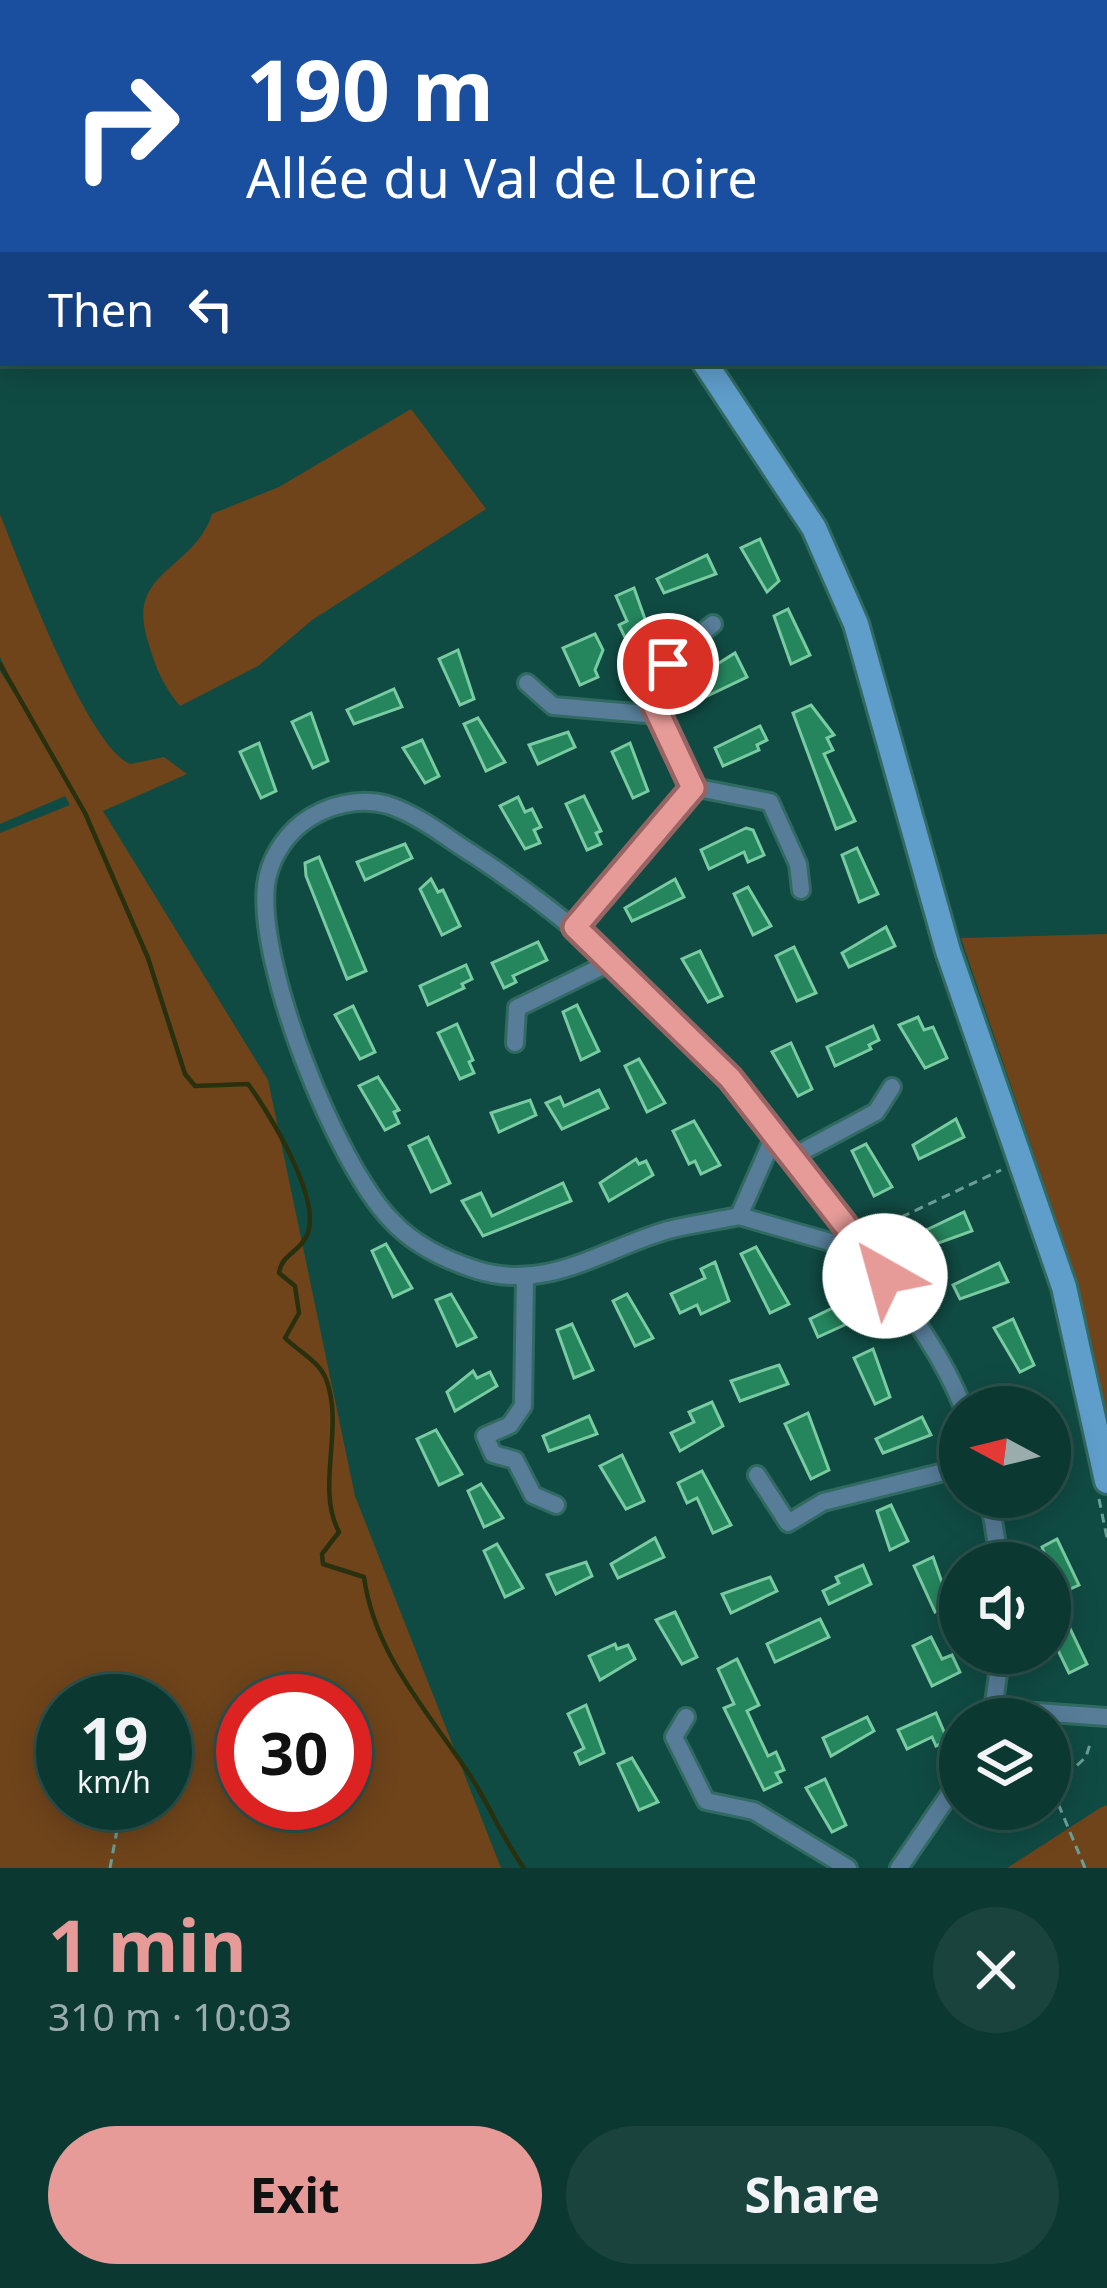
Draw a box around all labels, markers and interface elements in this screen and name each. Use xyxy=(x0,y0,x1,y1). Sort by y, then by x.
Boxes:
text: 190 m xyxy=(246,31,494,146)
icon: right xyxy=(48,48,204,204)
text: Allée du Val de Loire xyxy=(246,140,758,214)
icon: left xyxy=(178,276,244,342)
text: Then xyxy=(48,279,154,340)
pin xyxy=(617,613,719,715)
icon: arrive xyxy=(635,631,701,697)
position arrow xyxy=(822,1213,948,1339)
north arrow xyxy=(939,1386,1071,1518)
map controls xyxy=(939,1386,1071,1830)
button: sound xyxy=(939,1542,1071,1674)
speed limit sign: 30 xyxy=(216,1674,372,1830)
text: 19 xyxy=(80,1696,148,1778)
button: layers xyxy=(939,1698,1071,1830)
text: km/h xyxy=(77,1761,151,1802)
text: 1 min xyxy=(48,1895,246,1993)
button: close xyxy=(933,1907,1059,2033)
text: 310 m · 10:03 xyxy=(48,1989,292,2042)
button: Exit xyxy=(48,2126,542,2264)
button: Share xyxy=(566,2126,1059,2264)

